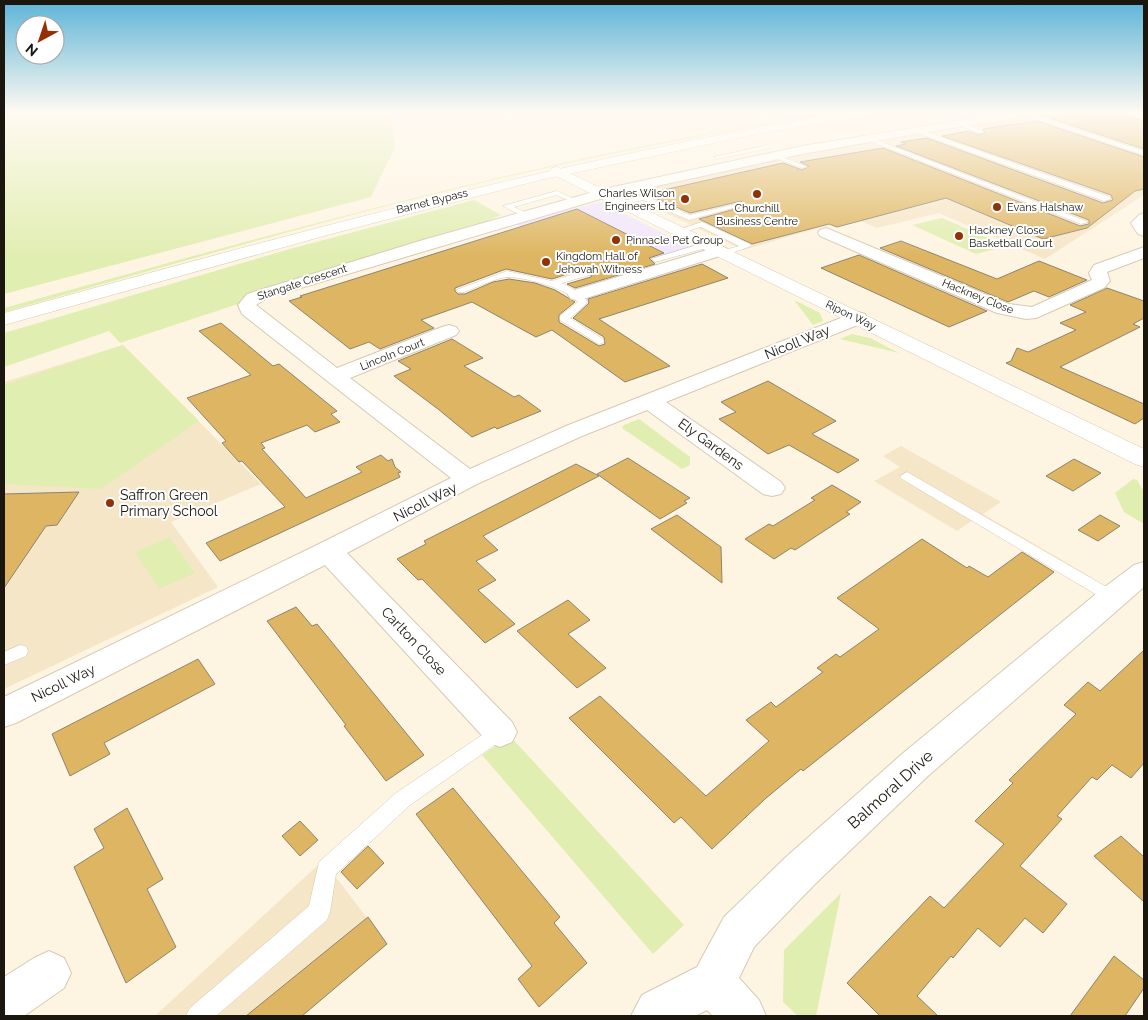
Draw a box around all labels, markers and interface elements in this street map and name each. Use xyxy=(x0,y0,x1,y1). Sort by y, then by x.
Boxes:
north arrow xyxy=(15,15,65,65)
text: N xyxy=(22,40,41,60)
street label: Barnet Bypass xyxy=(395,186,469,217)
place label: Charles Wilson Engineers Ltd xyxy=(599,187,675,213)
marker: Churchill Business Centre xyxy=(751,188,763,200)
marker: Charles Wilson Engineers Ltd xyxy=(679,193,691,205)
marker: Evans Halshaw xyxy=(991,201,1003,213)
place label: Evans Halshaw xyxy=(1007,201,1083,214)
place label: Churchill Business Centre xyxy=(716,202,799,228)
place label: Hackney Close Basketball Court xyxy=(969,224,1053,250)
marker: Hackney Close Basketball Court xyxy=(953,230,965,242)
marker: Pinnacle Pet Group xyxy=(610,234,622,246)
place label: Pinnacle Pet Group xyxy=(626,234,724,247)
place label: Kingdom Hall of Jehovah Witness xyxy=(556,250,642,276)
marker: Kingdom Hall of Jehovah Witness xyxy=(540,256,552,268)
street label: Stangate Crescent xyxy=(256,262,349,303)
street label: Hackney Close xyxy=(940,276,1016,317)
street label: Ripon Way xyxy=(823,298,878,333)
street label: Nicoll Way xyxy=(762,322,832,362)
street label: Lincoln Court xyxy=(358,336,426,373)
street label: Ely Gardens xyxy=(675,415,747,473)
street label: Nicoll Way xyxy=(391,479,460,525)
place label: Saffron Green Primary School xyxy=(120,487,218,519)
marker: Saffron Green Primary School xyxy=(104,497,116,509)
street label: Carlton Close xyxy=(378,604,450,678)
street label: Nicoll Way xyxy=(28,661,98,705)
street label: Balmoral Drive xyxy=(844,746,937,833)

